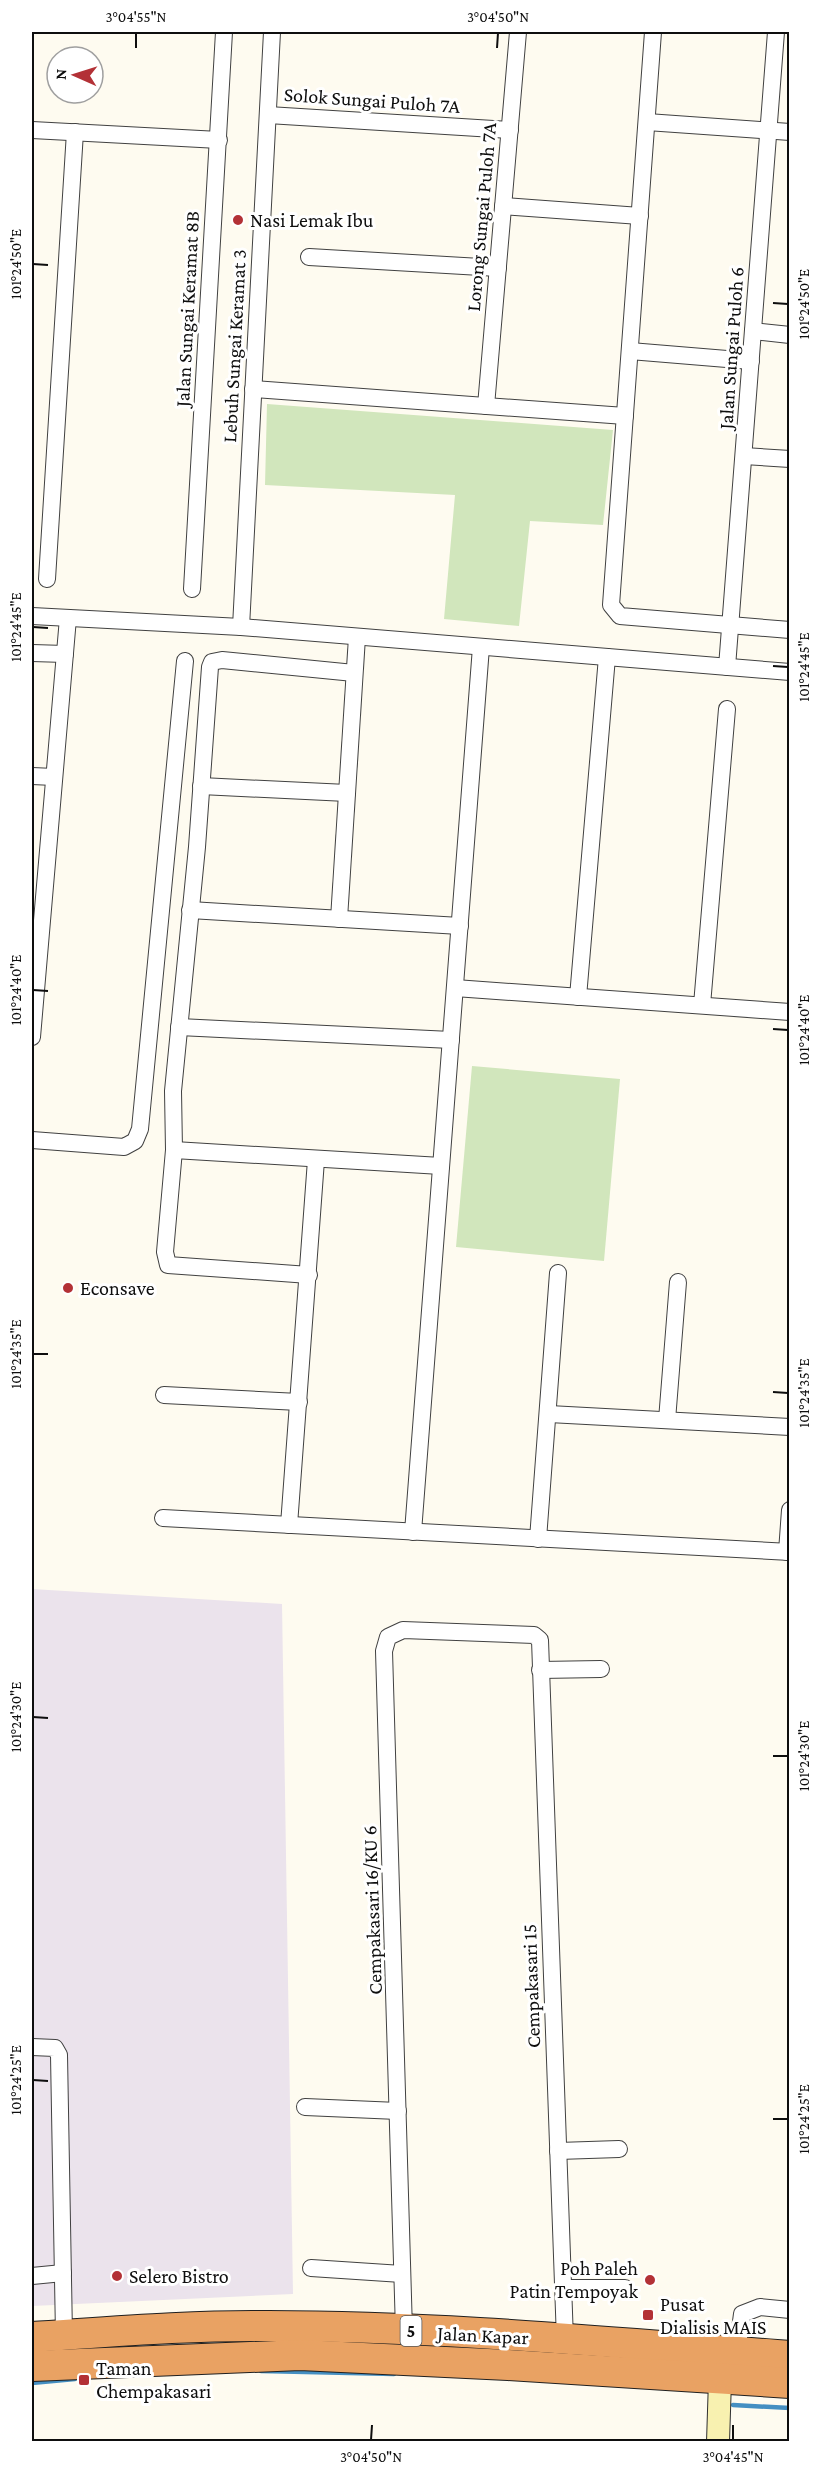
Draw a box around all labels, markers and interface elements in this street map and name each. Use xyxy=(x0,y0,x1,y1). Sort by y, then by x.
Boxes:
text: 3°04'55"N xyxy=(106,9,167,25)
text: 3°04'50"N xyxy=(467,9,529,25)
north arrow xyxy=(45,45,105,105)
text: N xyxy=(52,68,69,80)
street label: Solok Sungai Puloh 7A xyxy=(283,83,461,118)
street label: Lorong Sungai Puloh 7A xyxy=(462,121,501,312)
place label: Nasi Lemak Ibu xyxy=(250,209,374,231)
street label: Jalan Sungai Keramat 8B xyxy=(171,210,204,410)
marker: Nasi Lemak Ibu xyxy=(231,213,245,227)
text: 101°24'50"E xyxy=(8,229,24,299)
street label: Lebuh Sungai Keramat 3 xyxy=(218,249,251,443)
street label: Jalan Sungai Puloh 6 xyxy=(714,266,749,432)
text: 101°24'50"E xyxy=(796,269,812,339)
text: 101°24'45"E xyxy=(8,592,24,662)
text: 101°24'45"E xyxy=(796,632,812,702)
text: 101°24'40"E xyxy=(8,955,24,1025)
text: 101°24'40"E xyxy=(796,995,812,1065)
place label: Econsave xyxy=(80,1277,155,1299)
marker: Econsave xyxy=(61,1281,75,1295)
text: 101°24'35"E xyxy=(8,1319,24,1389)
text: 101°24'35"E xyxy=(796,1358,812,1428)
text: 101°24'30"E xyxy=(8,1682,24,1752)
text: 101°24'30"E xyxy=(796,1721,812,1791)
street label: Cempakasari 16/KU 6 xyxy=(358,1825,387,1995)
street label: Cempakasari 15 xyxy=(518,1923,545,2048)
text: 101°24'25"E xyxy=(8,2045,24,2115)
text: 101°24'25"E xyxy=(796,2084,812,2154)
place label: Poh Paleh Patin Tempoyak xyxy=(509,2257,638,2303)
place label: Selero Bistro xyxy=(129,2265,229,2287)
marker: Selero Bistro xyxy=(110,2269,124,2283)
marker: Poh Paleh Patin Tempoyak xyxy=(643,2273,657,2287)
place label: Pusat Dialisis MAIS xyxy=(660,2293,766,2338)
marker: Pusat Dialisis MAIS xyxy=(641,2308,655,2322)
road number: 5 xyxy=(400,2316,422,2346)
street label: Jalan Kapar xyxy=(435,2322,529,2349)
place label: Taman Chempakasari xyxy=(96,2357,211,2403)
marker: Taman Chempakasari xyxy=(77,2373,91,2387)
text: 3°04'50"N xyxy=(340,2449,402,2465)
text: 3°04'45"N xyxy=(702,2449,764,2465)

